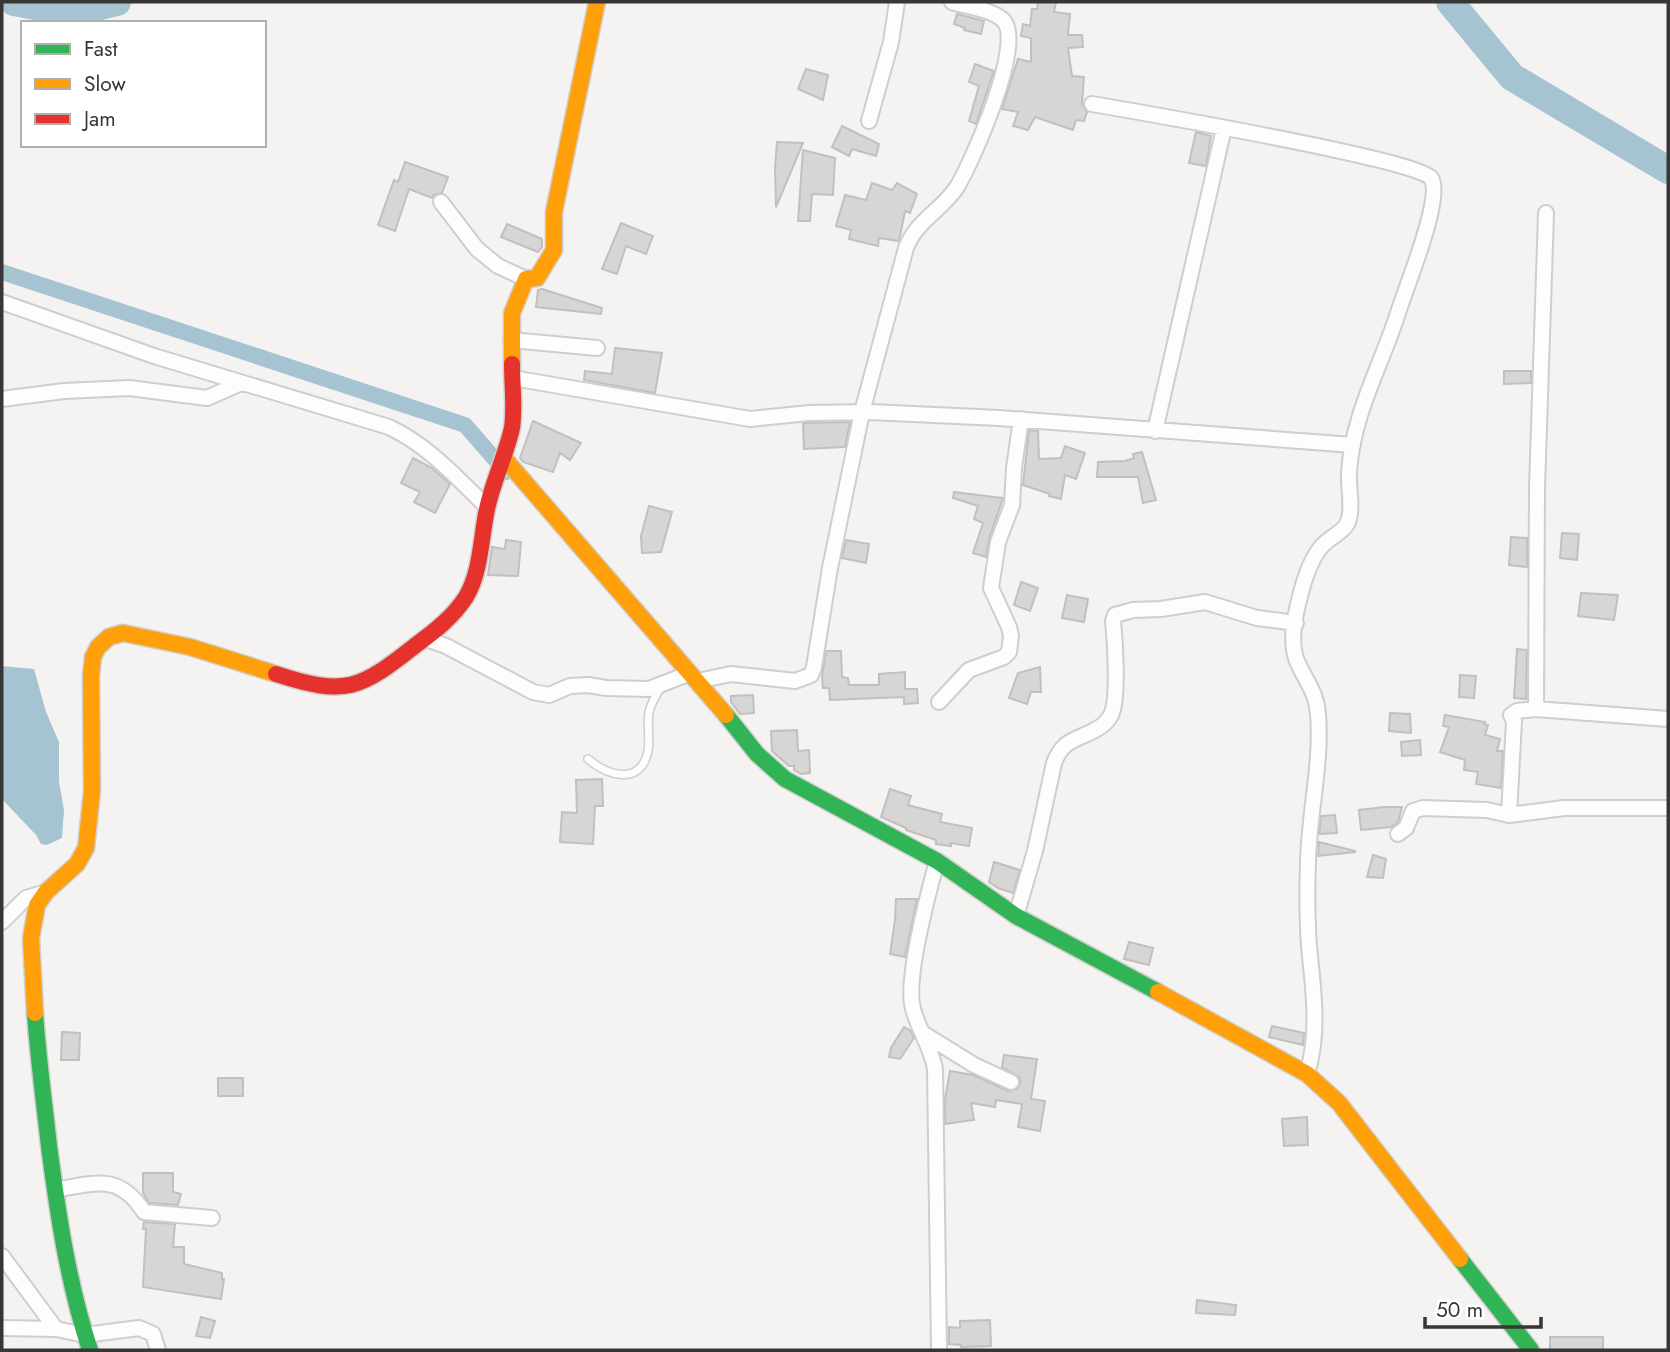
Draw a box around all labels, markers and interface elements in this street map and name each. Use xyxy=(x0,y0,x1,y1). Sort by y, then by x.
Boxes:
legend xyxy=(21,21,266,147)
text: Fast xyxy=(84,34,117,64)
text: Slow xyxy=(84,69,126,99)
text: Jam xyxy=(81,104,116,134)
scale bar xyxy=(1425,1286,1540,1330)
text: 50 m xyxy=(1436,1295,1483,1325)

